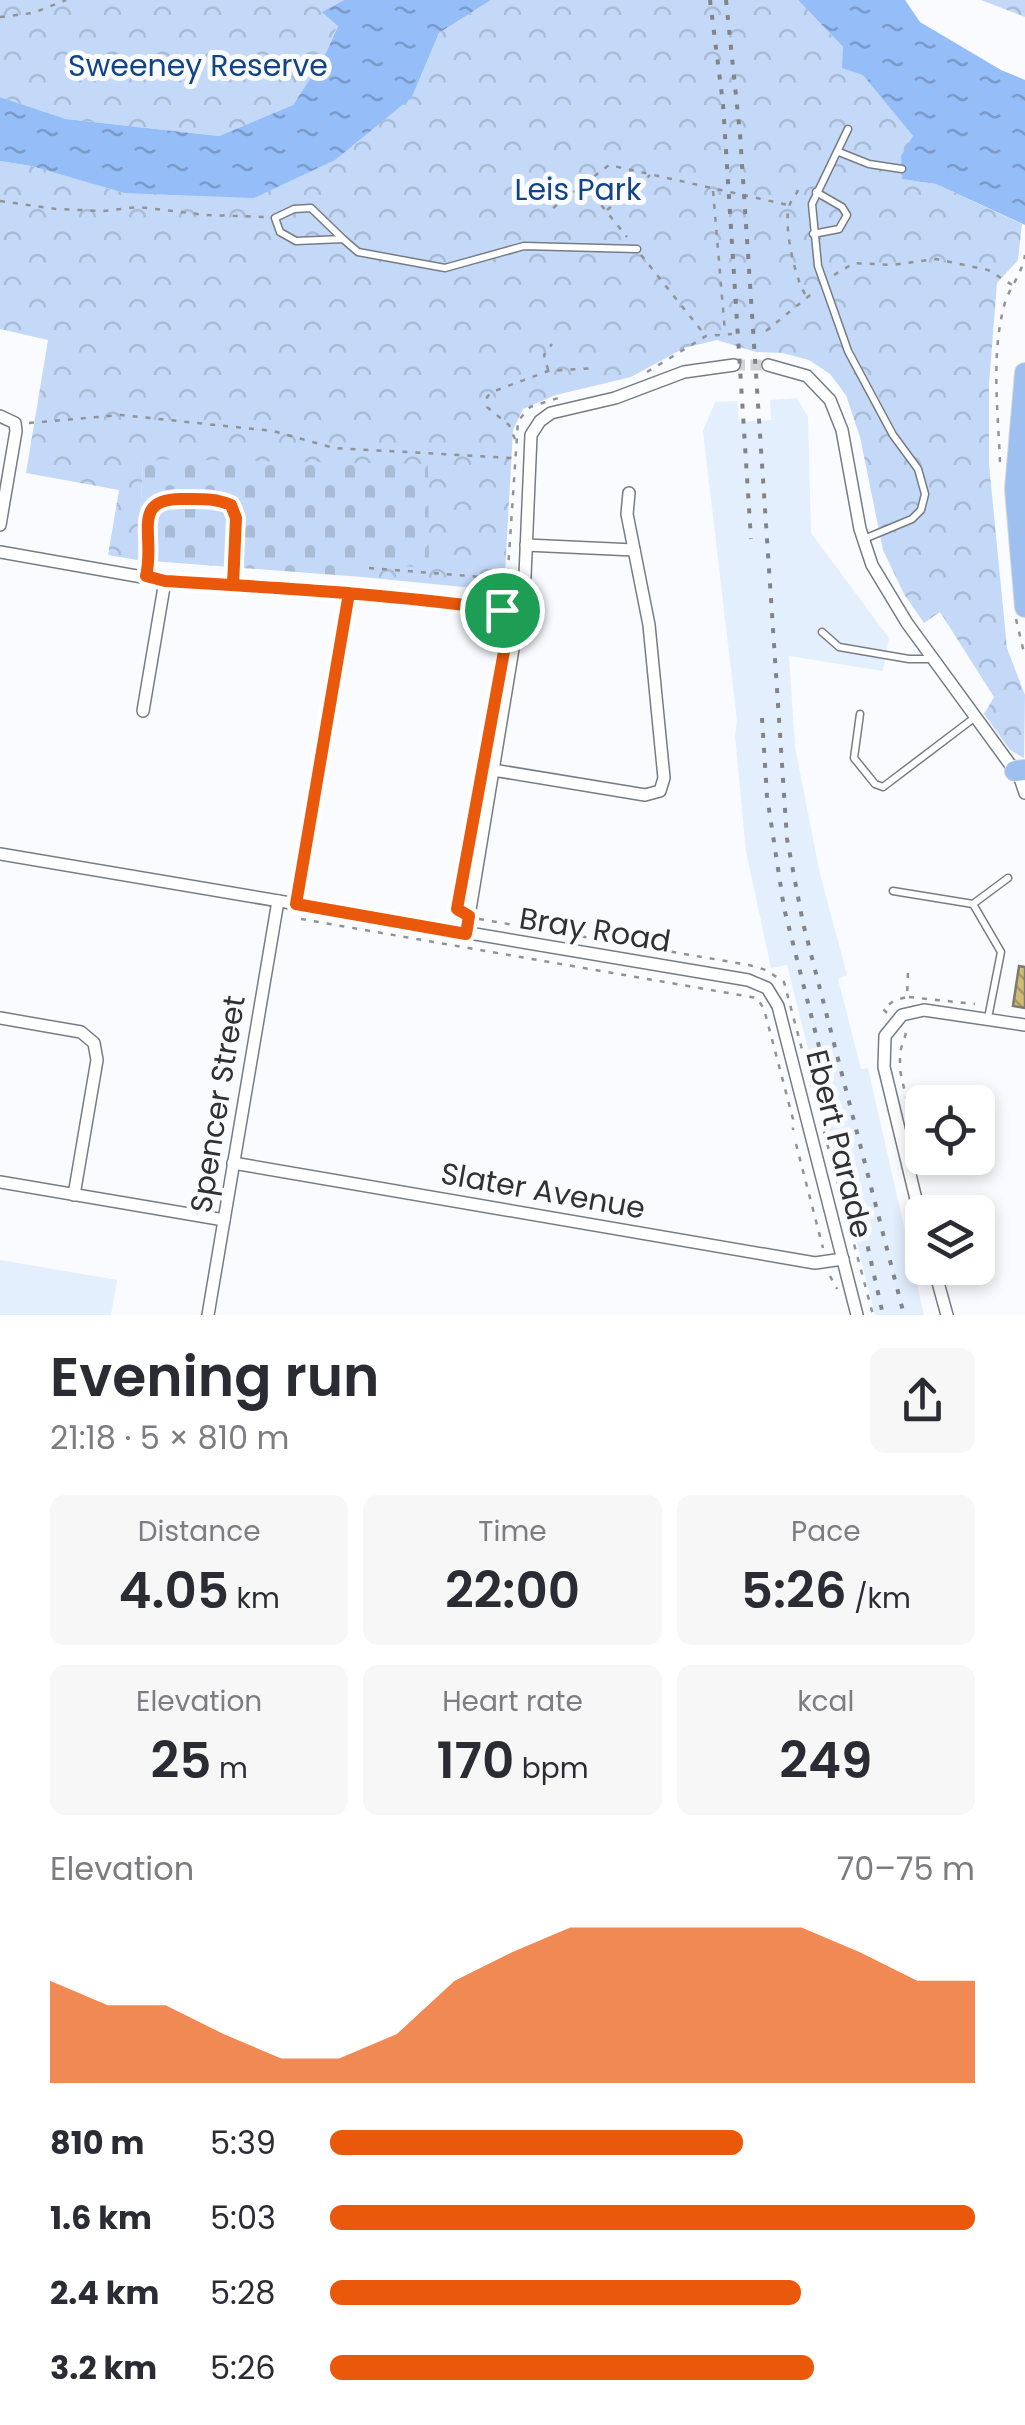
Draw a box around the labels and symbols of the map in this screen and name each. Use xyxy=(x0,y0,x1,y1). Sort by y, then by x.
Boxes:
park label: Sweeney Reserve xyxy=(68,44,328,87)
park label: Leis Park xyxy=(515,168,642,211)
pin xyxy=(460,568,545,653)
street label: Bray Road xyxy=(516,896,674,963)
street label: Spencer Street xyxy=(179,992,256,1216)
street label: Ebert Parade xyxy=(795,1045,884,1242)
street label: Slater Avenue xyxy=(438,1151,649,1230)

